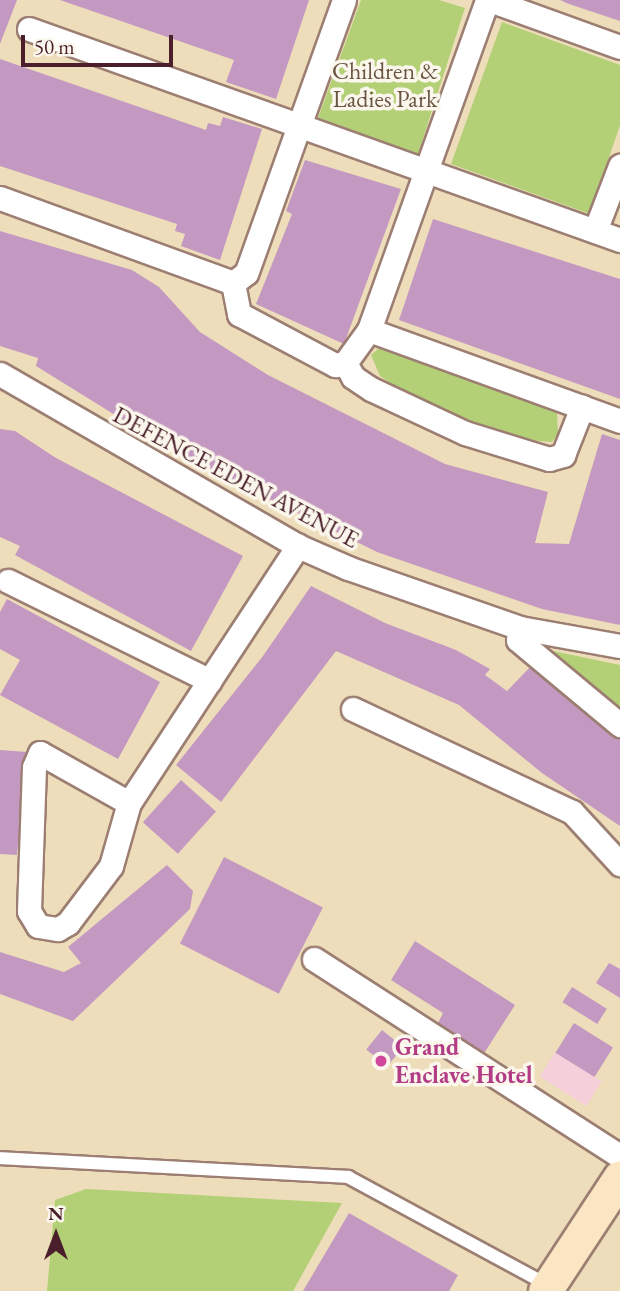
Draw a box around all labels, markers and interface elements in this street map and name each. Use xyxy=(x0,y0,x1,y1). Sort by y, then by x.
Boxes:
scale bar xyxy=(24,21,177,65)
text: 50 m xyxy=(34,33,75,60)
park label: Children & Ladies Park xyxy=(332,57,438,113)
street label: DEFENCE EDEN AVENUE xyxy=(108,400,364,554)
place label: Grand Enclave Hotel xyxy=(395,1033,533,1089)
marker: Grand Enclave Hotel xyxy=(373,1053,389,1069)
north arrow xyxy=(21,1200,91,1270)
text: N xyxy=(48,1201,64,1226)

